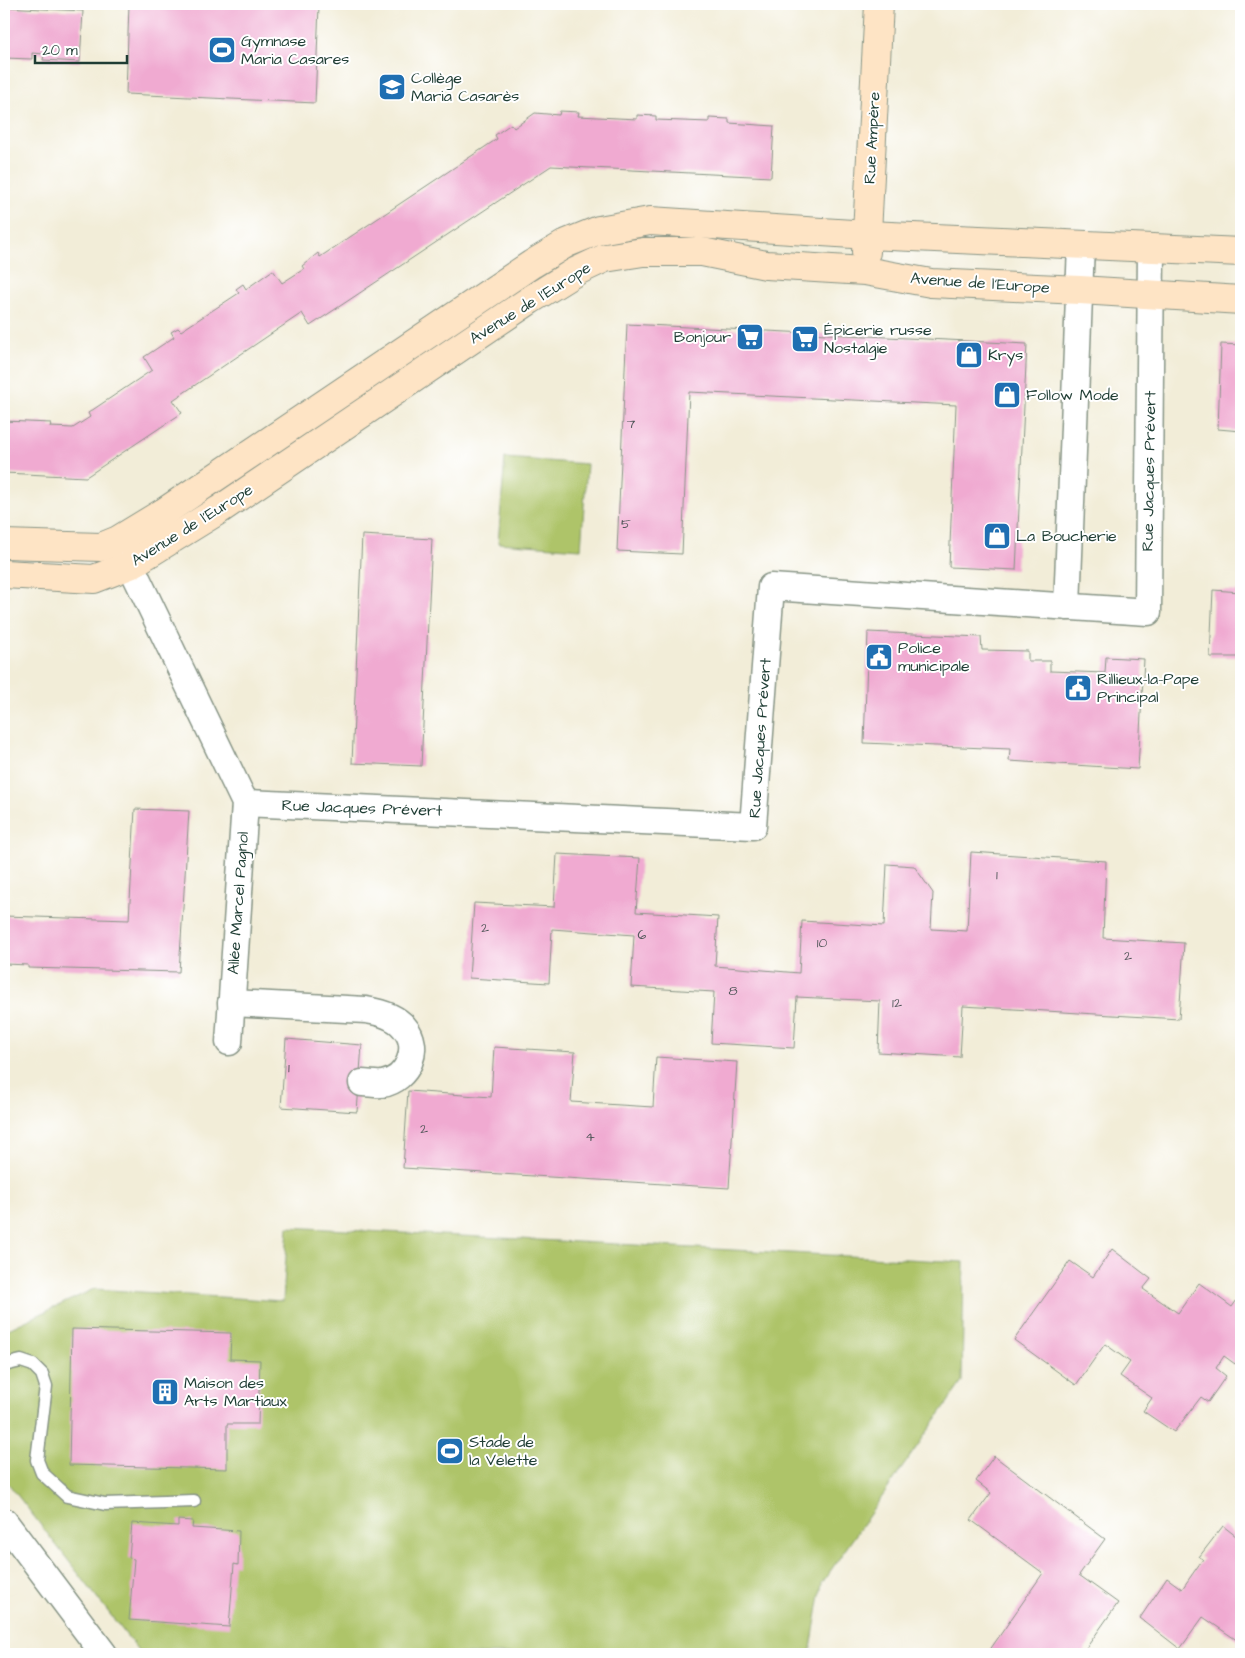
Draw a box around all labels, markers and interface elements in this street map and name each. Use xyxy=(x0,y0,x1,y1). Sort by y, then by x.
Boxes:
place label: Gymnase Maria Casares xyxy=(241,30,349,70)
scale bar xyxy=(35,32,128,64)
sports icon: Gymnase Maria Casares xyxy=(207,35,237,65)
text: 20 m xyxy=(42,40,78,61)
place label: Collège Maria Casarès xyxy=(411,67,519,107)
school or university icon: Collège Maria Casarès xyxy=(377,72,407,102)
street label: Rue Ampère xyxy=(859,91,885,185)
street label: Avenue de l'Europe xyxy=(465,256,595,349)
street label: Avenue de l'Europe xyxy=(910,267,1051,299)
place label: Épicerie russe Nostalgie xyxy=(824,319,932,360)
supermarket icon: Bonjour xyxy=(735,322,765,352)
supermarket icon: Épicerie russe Nostalgie xyxy=(790,324,820,354)
place label: Bonjour xyxy=(674,326,731,348)
shop icon: Krys xyxy=(954,340,984,370)
place label: Krys xyxy=(988,344,1023,367)
shop icon: Follow Mode xyxy=(992,380,1022,410)
place label: Follow Mode xyxy=(1026,384,1119,406)
street label: Rue Jacques Prévert xyxy=(1137,390,1161,552)
house number: 7 xyxy=(627,414,636,434)
street label: Avenue de l'Europe xyxy=(127,478,257,571)
house number: 5 xyxy=(621,514,631,534)
shop icon: La Boucherie xyxy=(982,521,1012,551)
place label: La Boucherie xyxy=(1016,525,1117,547)
place label: Police municipale xyxy=(898,637,970,677)
public building icon: Police municipale xyxy=(864,642,894,672)
street label: Rue Jacques Prévert xyxy=(743,657,777,819)
place label: Rillieux-la-Pape Principal xyxy=(1097,668,1199,708)
public building icon: Rillieux-la-Pape Principal xyxy=(1063,673,1093,703)
street label: Rue Jacques Prévert xyxy=(281,794,443,822)
street label: Allée Marcel Pagnol xyxy=(222,831,255,975)
house number: 1 xyxy=(996,865,998,885)
house number: 2 xyxy=(481,918,489,938)
house number: 6 xyxy=(638,925,647,945)
house number: 10 xyxy=(817,933,827,953)
house number: 2 xyxy=(1124,946,1132,966)
house number: 8 xyxy=(728,981,738,1001)
house number: 12 xyxy=(892,993,902,1013)
house number: 1 xyxy=(288,1058,290,1078)
house number: 2 xyxy=(420,1119,428,1139)
house number: 4 xyxy=(585,1127,595,1147)
place label: Maison des Arts Martiaux xyxy=(184,1372,287,1412)
building icon: Maison des Arts Martiaux xyxy=(150,1377,180,1407)
place label: Stade de la Velette xyxy=(469,1431,538,1471)
sports icon: Stade de la Velette xyxy=(435,1436,465,1466)

